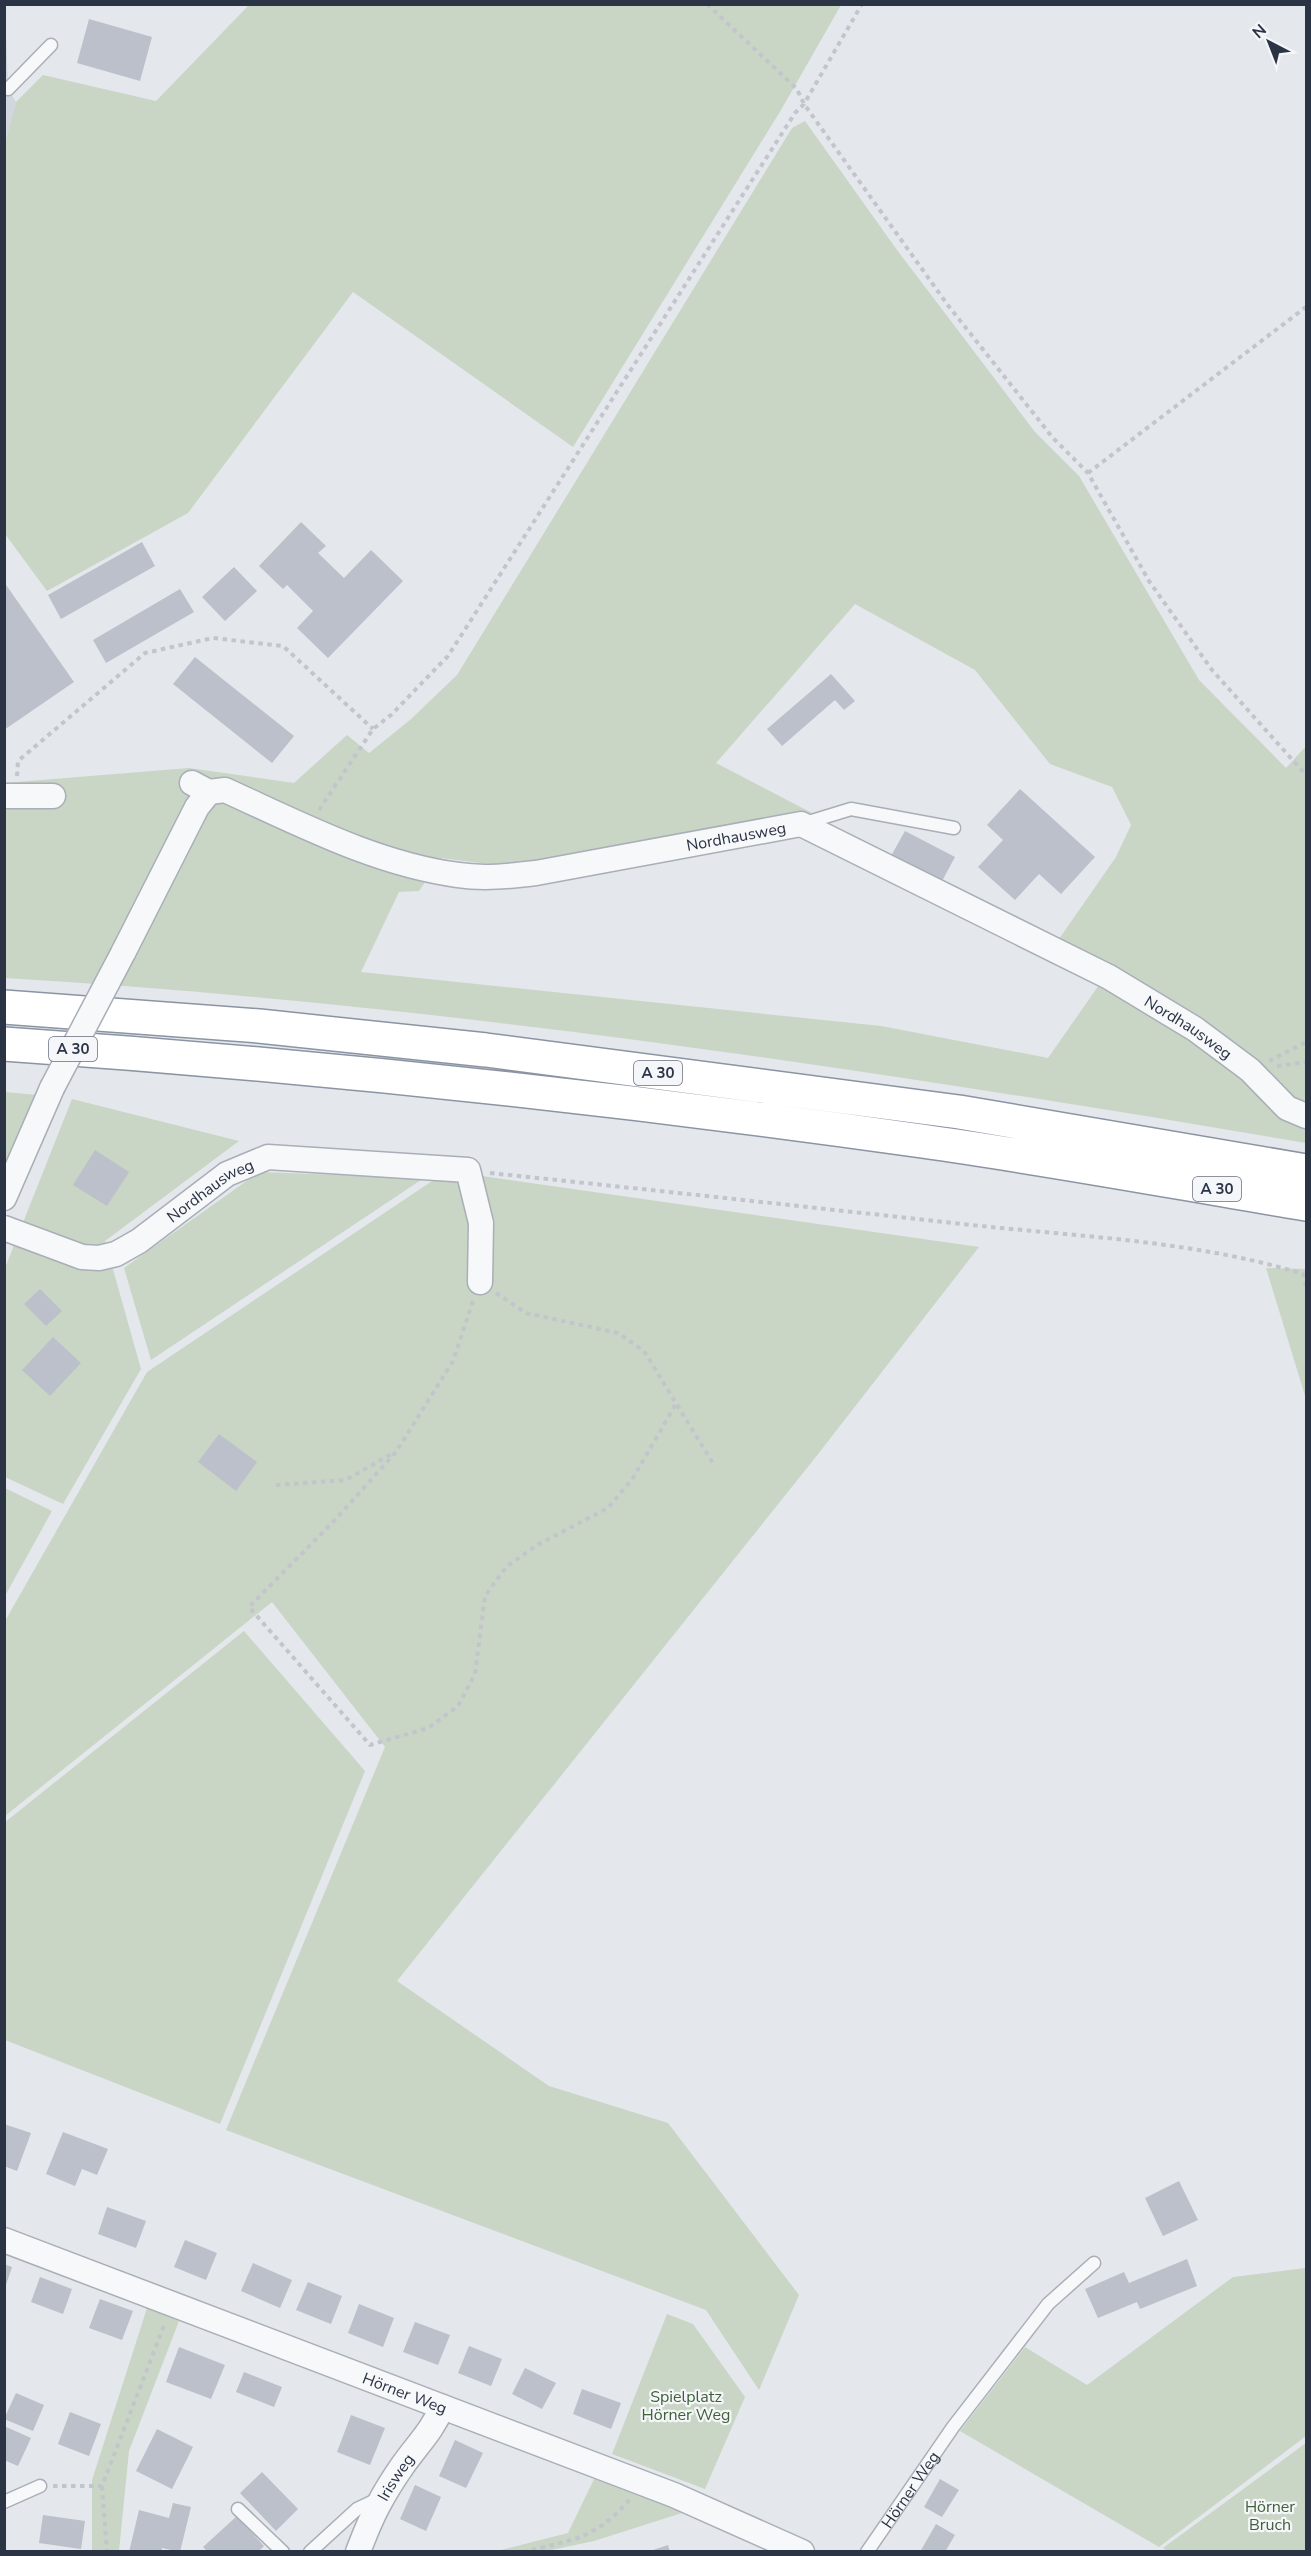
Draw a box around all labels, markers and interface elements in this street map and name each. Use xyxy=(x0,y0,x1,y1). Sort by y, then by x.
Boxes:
north arrow xyxy=(1239,12,1299,72)
text: N xyxy=(1248,19,1271,44)
street label: Nordhausweg xyxy=(684,817,788,857)
street label: Nordhausweg xyxy=(1140,991,1236,1065)
road number: A 30 xyxy=(49,1037,97,1061)
road number: A 30 xyxy=(634,1061,682,1085)
street label: Nordhausweg xyxy=(163,1154,257,1228)
road number: A 30 xyxy=(1193,1177,1241,1201)
street label: Hörner Weg xyxy=(359,2367,450,2420)
park label: Spielplatz Hörner Weg xyxy=(642,2386,730,2426)
street label: Hörner Weg xyxy=(877,2447,945,2533)
street label: Irisweg xyxy=(373,2449,420,2505)
park label: Hörner Bruch xyxy=(1245,2496,1295,2536)

